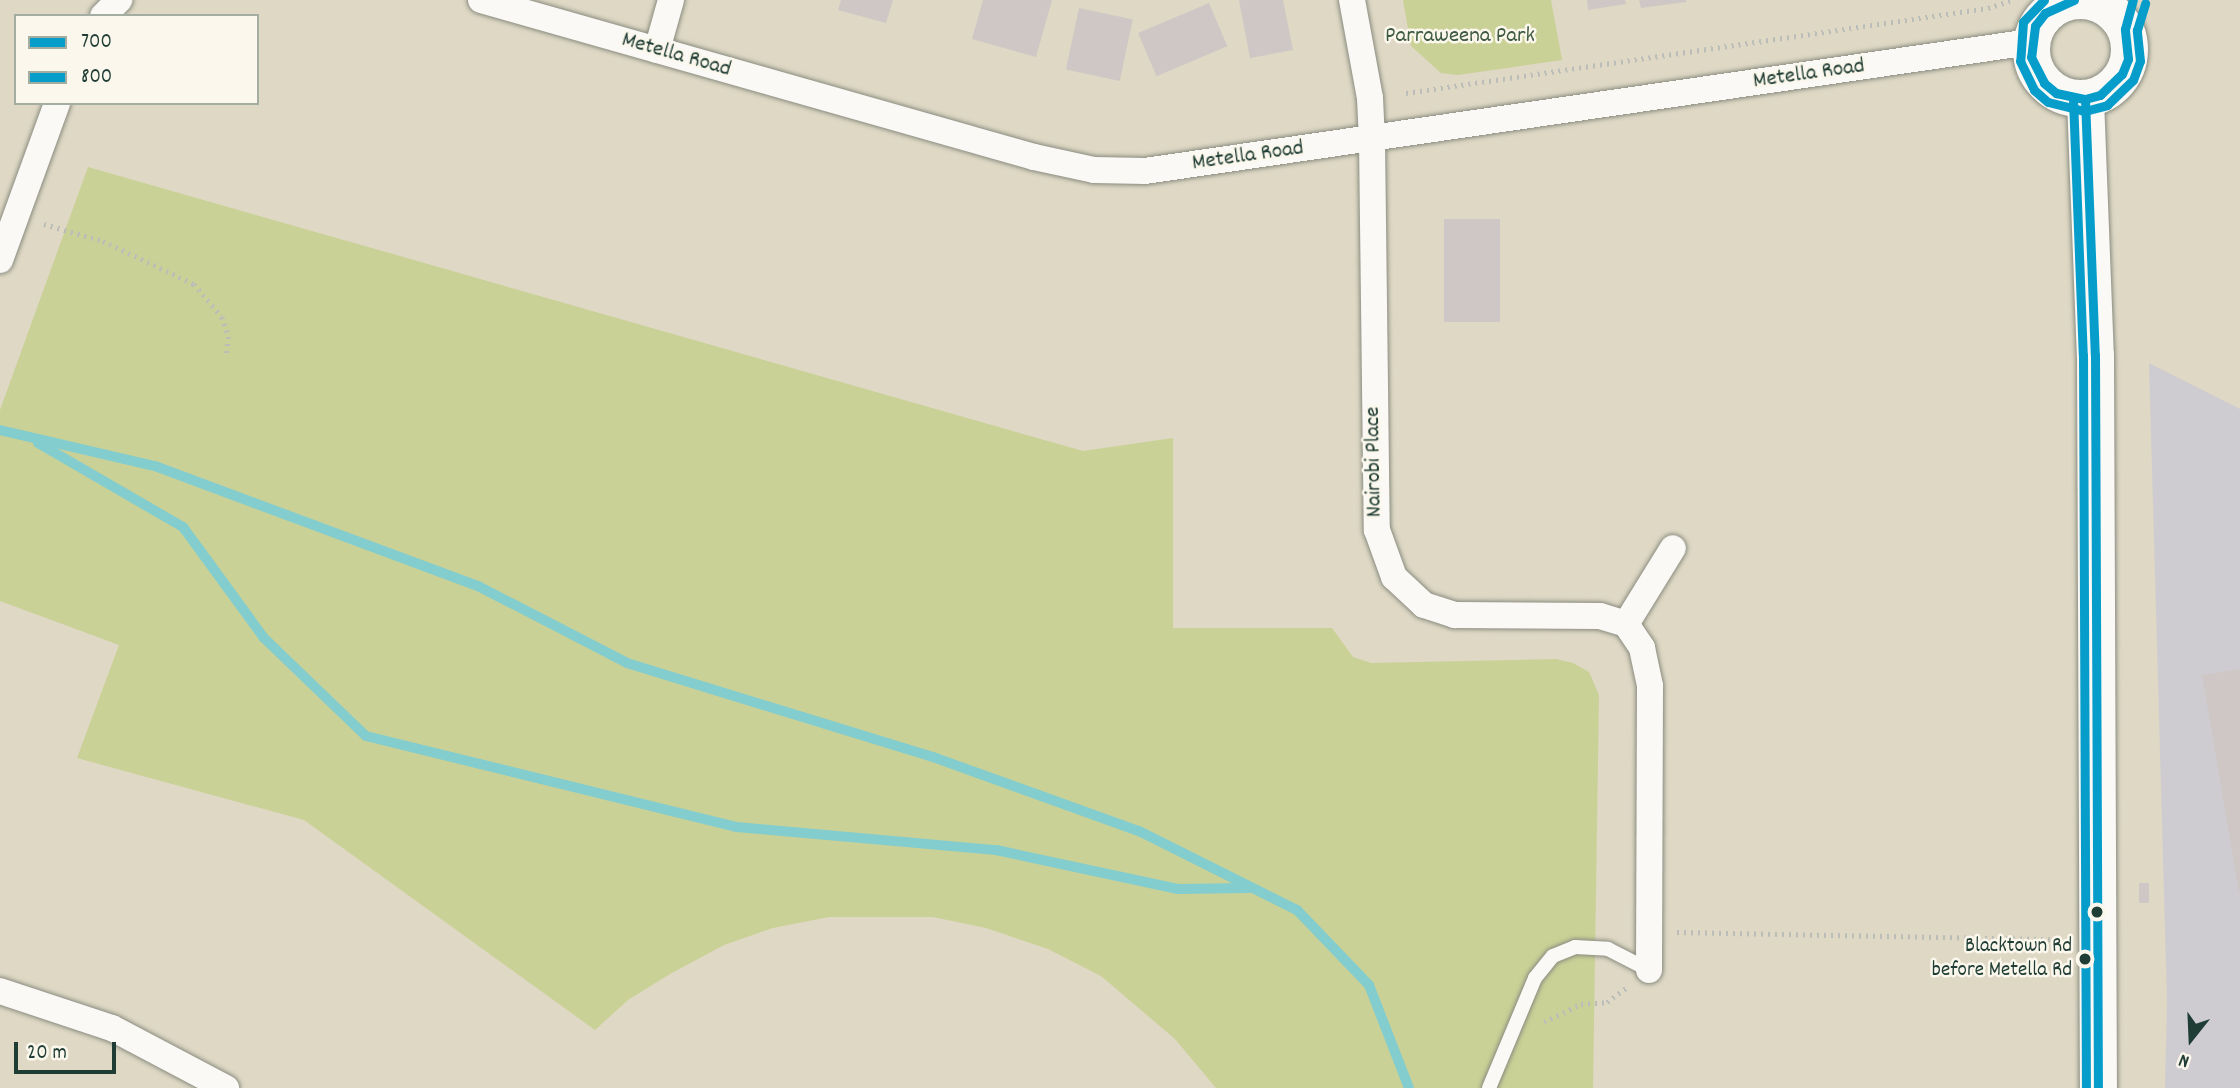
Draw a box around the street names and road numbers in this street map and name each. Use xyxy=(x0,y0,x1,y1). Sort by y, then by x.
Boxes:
street label: Metella Road xyxy=(618,27,734,85)
street label: Metella Road xyxy=(1752,54,1866,96)
street label: Metella Road xyxy=(1191,136,1305,178)
street label: Nairobi Place xyxy=(1360,406,1390,518)

